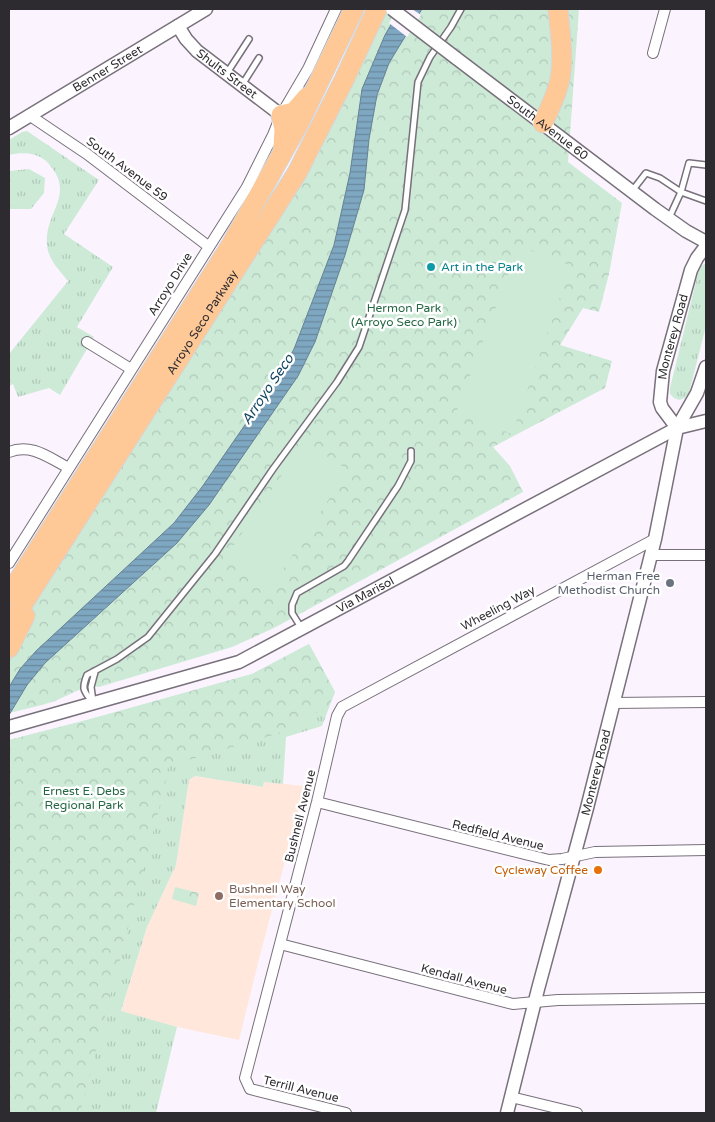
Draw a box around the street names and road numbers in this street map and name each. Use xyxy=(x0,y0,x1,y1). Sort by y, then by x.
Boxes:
street label: Benner Street xyxy=(70,42,145,95)
street label: Shults Street xyxy=(194,46,260,102)
street label: South Avenue 60 xyxy=(504,92,591,163)
street label: South Avenue 59 xyxy=(84,134,170,204)
street label: Arroyo Drive xyxy=(145,250,195,318)
street label: Arroyo Seco Parkway xyxy=(164,267,241,377)
street label: Monterey Road xyxy=(655,292,691,380)
street label: Via Marisol xyxy=(334,574,396,616)
street label: Wheeling Way xyxy=(459,582,538,633)
street label: Monterey Road xyxy=(578,728,614,817)
street label: Bushnell Avenue xyxy=(282,768,318,864)
street label: Redfield Avenue xyxy=(451,817,545,853)
street label: Kendall Avenue xyxy=(419,961,509,997)
street label: Terrill Avenue xyxy=(262,1073,341,1105)

